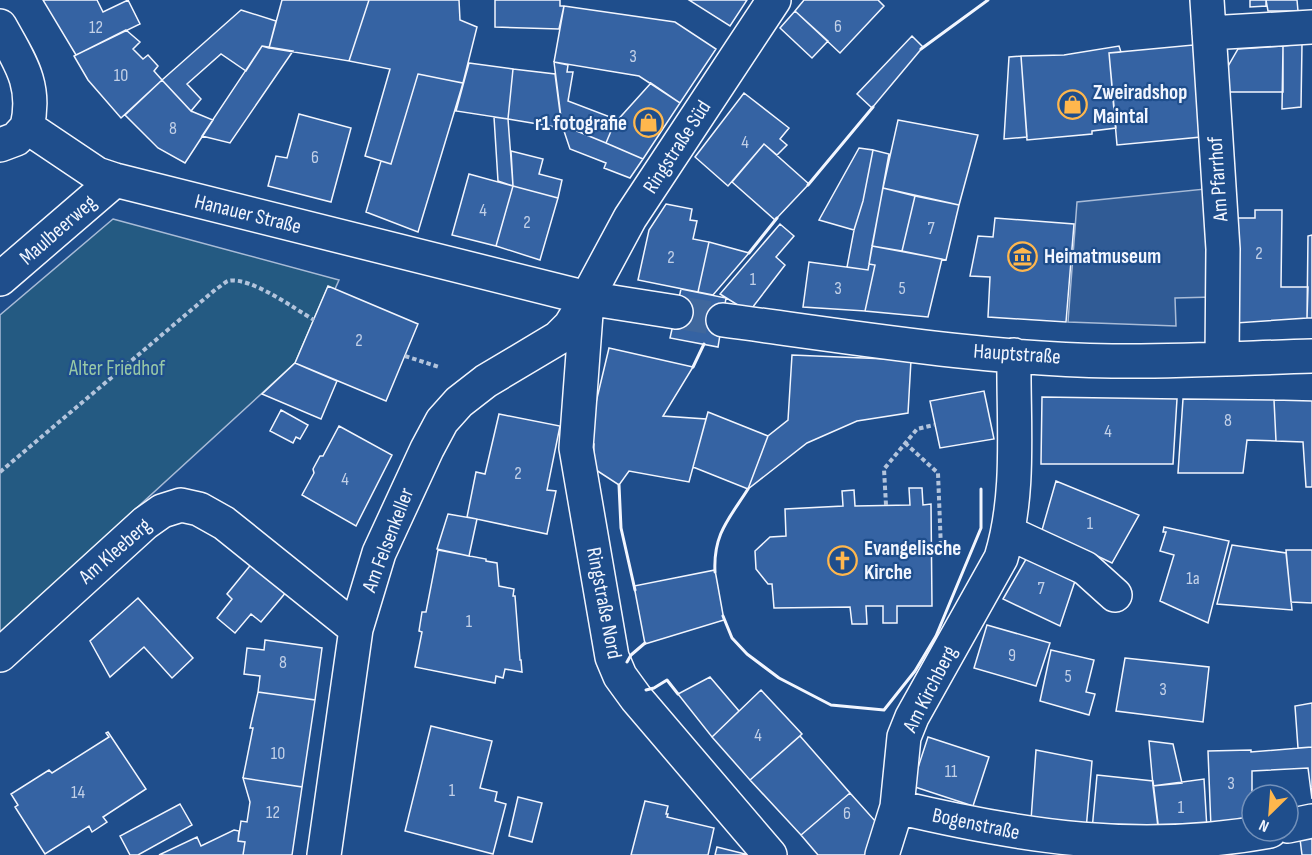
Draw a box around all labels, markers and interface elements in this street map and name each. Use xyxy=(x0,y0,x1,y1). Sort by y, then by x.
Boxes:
house number: 6 xyxy=(834,16,842,37)
house number: 12 xyxy=(89,17,103,38)
house number: 3 xyxy=(629,46,637,67)
house number: 10 xyxy=(114,65,128,86)
place label: Zweiradshop Maintal xyxy=(1093,80,1187,129)
shop icon: Zweiradshop Maintal xyxy=(1056,88,1088,120)
street label: Ringstraße Süd xyxy=(638,96,716,198)
shop icon: r1 fotografie xyxy=(632,107,664,139)
place label: r1 fotografie xyxy=(535,111,627,136)
house number: 8 xyxy=(169,118,177,139)
house number: 4 xyxy=(741,132,749,153)
street label: Am Pfarrhof xyxy=(1203,135,1234,223)
house number: 6 xyxy=(311,147,319,168)
street label: Hanauer Straße xyxy=(192,189,304,239)
street label: Maulbeerweg xyxy=(14,190,102,270)
house number: 4 xyxy=(479,200,487,221)
house number: 2 xyxy=(523,212,531,233)
house number: 7 xyxy=(927,218,935,239)
museum icon: Heimatmuseum xyxy=(1007,240,1039,272)
house number: 2 xyxy=(1255,243,1263,264)
place label: Heimatmuseum xyxy=(1044,244,1161,269)
house number: 2 xyxy=(667,247,675,268)
house number: 1 xyxy=(750,269,757,290)
house number: 3 xyxy=(834,278,842,299)
house number: 5 xyxy=(898,278,906,299)
house number: 2 xyxy=(355,330,363,351)
street label: Hauptstraße xyxy=(973,338,1061,370)
park label: Alter Friedhof xyxy=(68,356,166,381)
house number: 8 xyxy=(1224,410,1232,431)
house number: 4 xyxy=(1104,421,1112,442)
house number: 2 xyxy=(514,463,522,484)
house number: 4 xyxy=(341,469,349,490)
street label: Am Felsenkeller xyxy=(356,484,419,597)
street label: Am Kleeberg xyxy=(73,513,156,590)
house number: 1 xyxy=(1087,513,1094,534)
place label: Evangelische Kirche xyxy=(864,536,961,585)
church icon: Evangelische Kirche xyxy=(827,544,859,576)
street label: Ringstraße Nord xyxy=(581,545,627,661)
house number: 1a xyxy=(1186,568,1200,589)
house number: 7 xyxy=(1037,578,1045,599)
house number: 1 xyxy=(466,611,473,632)
street label: Am Kirchberg xyxy=(897,642,962,737)
house number: 9 xyxy=(1008,645,1016,666)
house number: 8 xyxy=(279,652,287,673)
house number: 5 xyxy=(1064,666,1072,687)
house number: 3 xyxy=(1159,679,1167,700)
house number: 4 xyxy=(754,725,762,746)
house number: 10 xyxy=(271,743,285,764)
house number: 11 xyxy=(945,761,958,782)
house number: 3 xyxy=(1227,773,1235,794)
house number: 1 xyxy=(449,780,456,801)
house number: 14 xyxy=(71,782,85,803)
north arrow xyxy=(1240,783,1300,843)
house number: 1 xyxy=(1178,797,1185,818)
house number: 12 xyxy=(266,802,280,823)
house number: 6 xyxy=(843,803,851,824)
street label: Bogenstraße xyxy=(930,803,1022,845)
text: N xyxy=(1256,815,1272,836)

